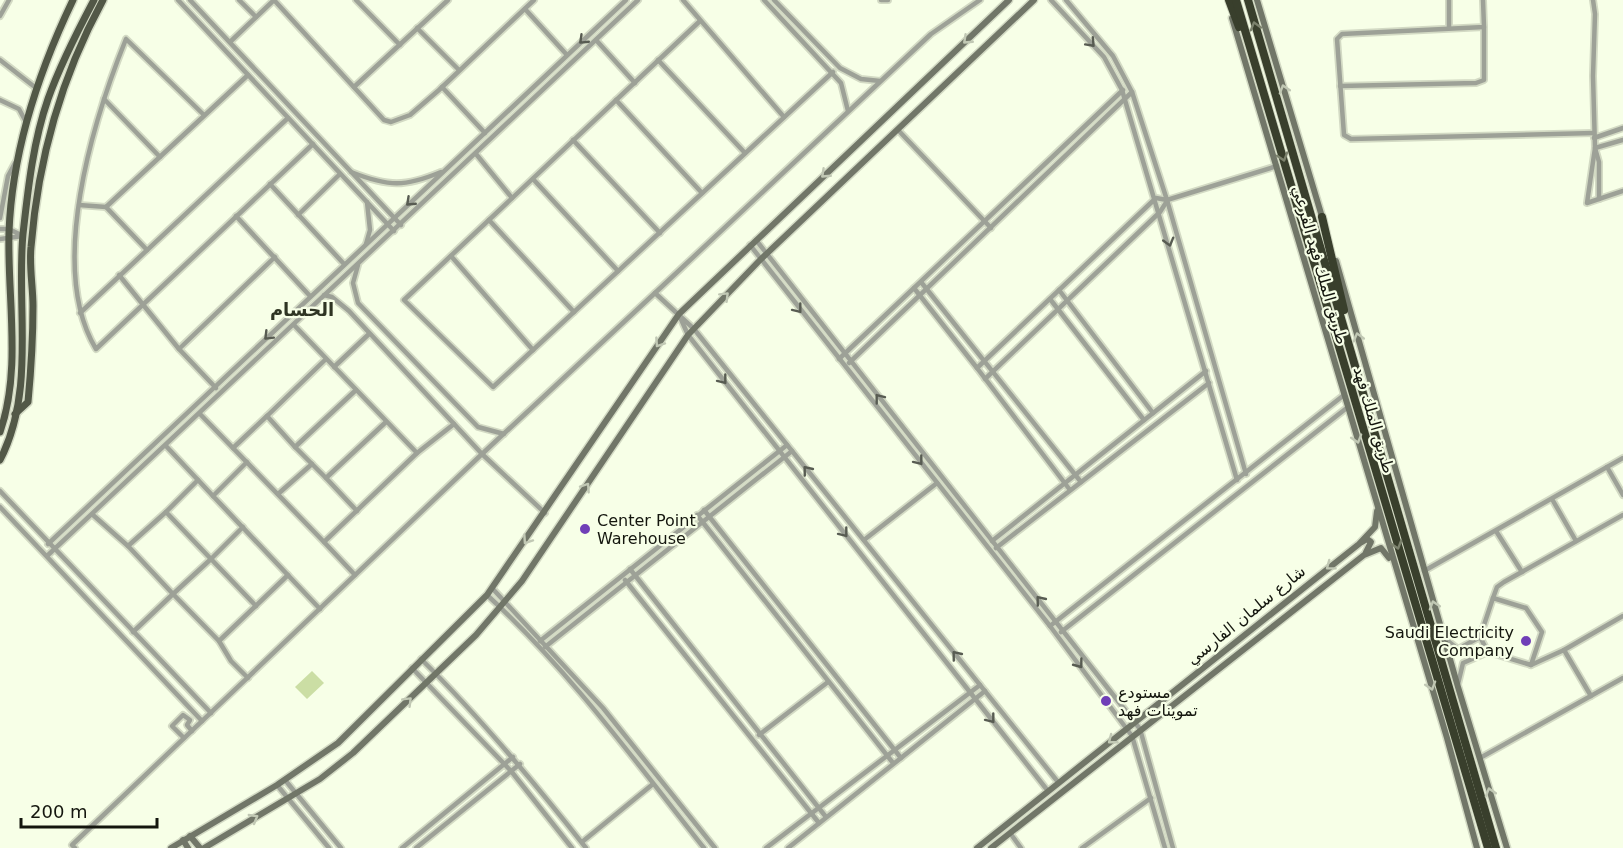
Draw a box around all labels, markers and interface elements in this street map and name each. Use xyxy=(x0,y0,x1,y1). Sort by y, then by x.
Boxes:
one-way arrow xyxy=(1250,21,1262,32)
one-way arrow xyxy=(580,33,590,44)
one-way arrow xyxy=(963,33,974,44)
one-way arrow xyxy=(1084,36,1095,46)
one-way arrow xyxy=(1279,85,1291,95)
one-way arrow xyxy=(1276,151,1288,161)
one-way arrow xyxy=(821,167,831,178)
street label: طريق الملك فهد الفرعي xyxy=(1287,183,1352,347)
one-way arrow xyxy=(406,195,417,206)
one-way arrow xyxy=(1162,236,1174,247)
one-way arrow xyxy=(718,292,729,303)
district label: الحسام xyxy=(270,299,334,320)
one-way arrow xyxy=(791,302,802,313)
one-way arrow xyxy=(265,328,276,339)
one-way arrow xyxy=(1353,332,1365,343)
one-way arrow xyxy=(655,336,666,347)
street label: طريق الملك فهد xyxy=(1349,364,1398,476)
one-way arrow xyxy=(716,373,727,384)
one-way arrow xyxy=(876,394,887,405)
one-way arrow xyxy=(1350,433,1362,443)
one-way arrow xyxy=(912,455,923,466)
one-way arrow xyxy=(804,466,815,477)
one-way arrow xyxy=(579,482,590,493)
place label: Center Point Warehouse xyxy=(597,511,696,548)
marker: Center Point Warehouse xyxy=(578,522,592,536)
one-way arrow xyxy=(837,526,848,537)
one-way arrow xyxy=(523,533,534,544)
one-way arrow xyxy=(1390,539,1402,550)
one-way arrow xyxy=(1325,558,1336,569)
street label: شارع سلمان الفارسي xyxy=(1183,561,1310,669)
one-way arrow xyxy=(1036,596,1047,607)
one-way arrow xyxy=(1429,600,1441,611)
place label: Saudi Electricity Company xyxy=(1385,623,1514,660)
marker: Saudi Electricity Company xyxy=(1519,634,1533,648)
one-way arrow xyxy=(952,651,963,662)
one-way arrow xyxy=(1071,658,1082,669)
one-way arrow xyxy=(1424,680,1436,691)
place label: مستودع تموينات فهد xyxy=(1118,683,1198,721)
marker: مستودع تموينات فهد xyxy=(1099,694,1113,708)
one-way arrow xyxy=(401,697,412,708)
one-way arrow xyxy=(983,712,994,723)
one-way arrow xyxy=(1108,733,1119,744)
one-way arrow xyxy=(1485,787,1497,798)
scale bar xyxy=(21,791,158,829)
text: 200 m xyxy=(30,801,88,822)
one-way arrow xyxy=(248,814,258,825)

